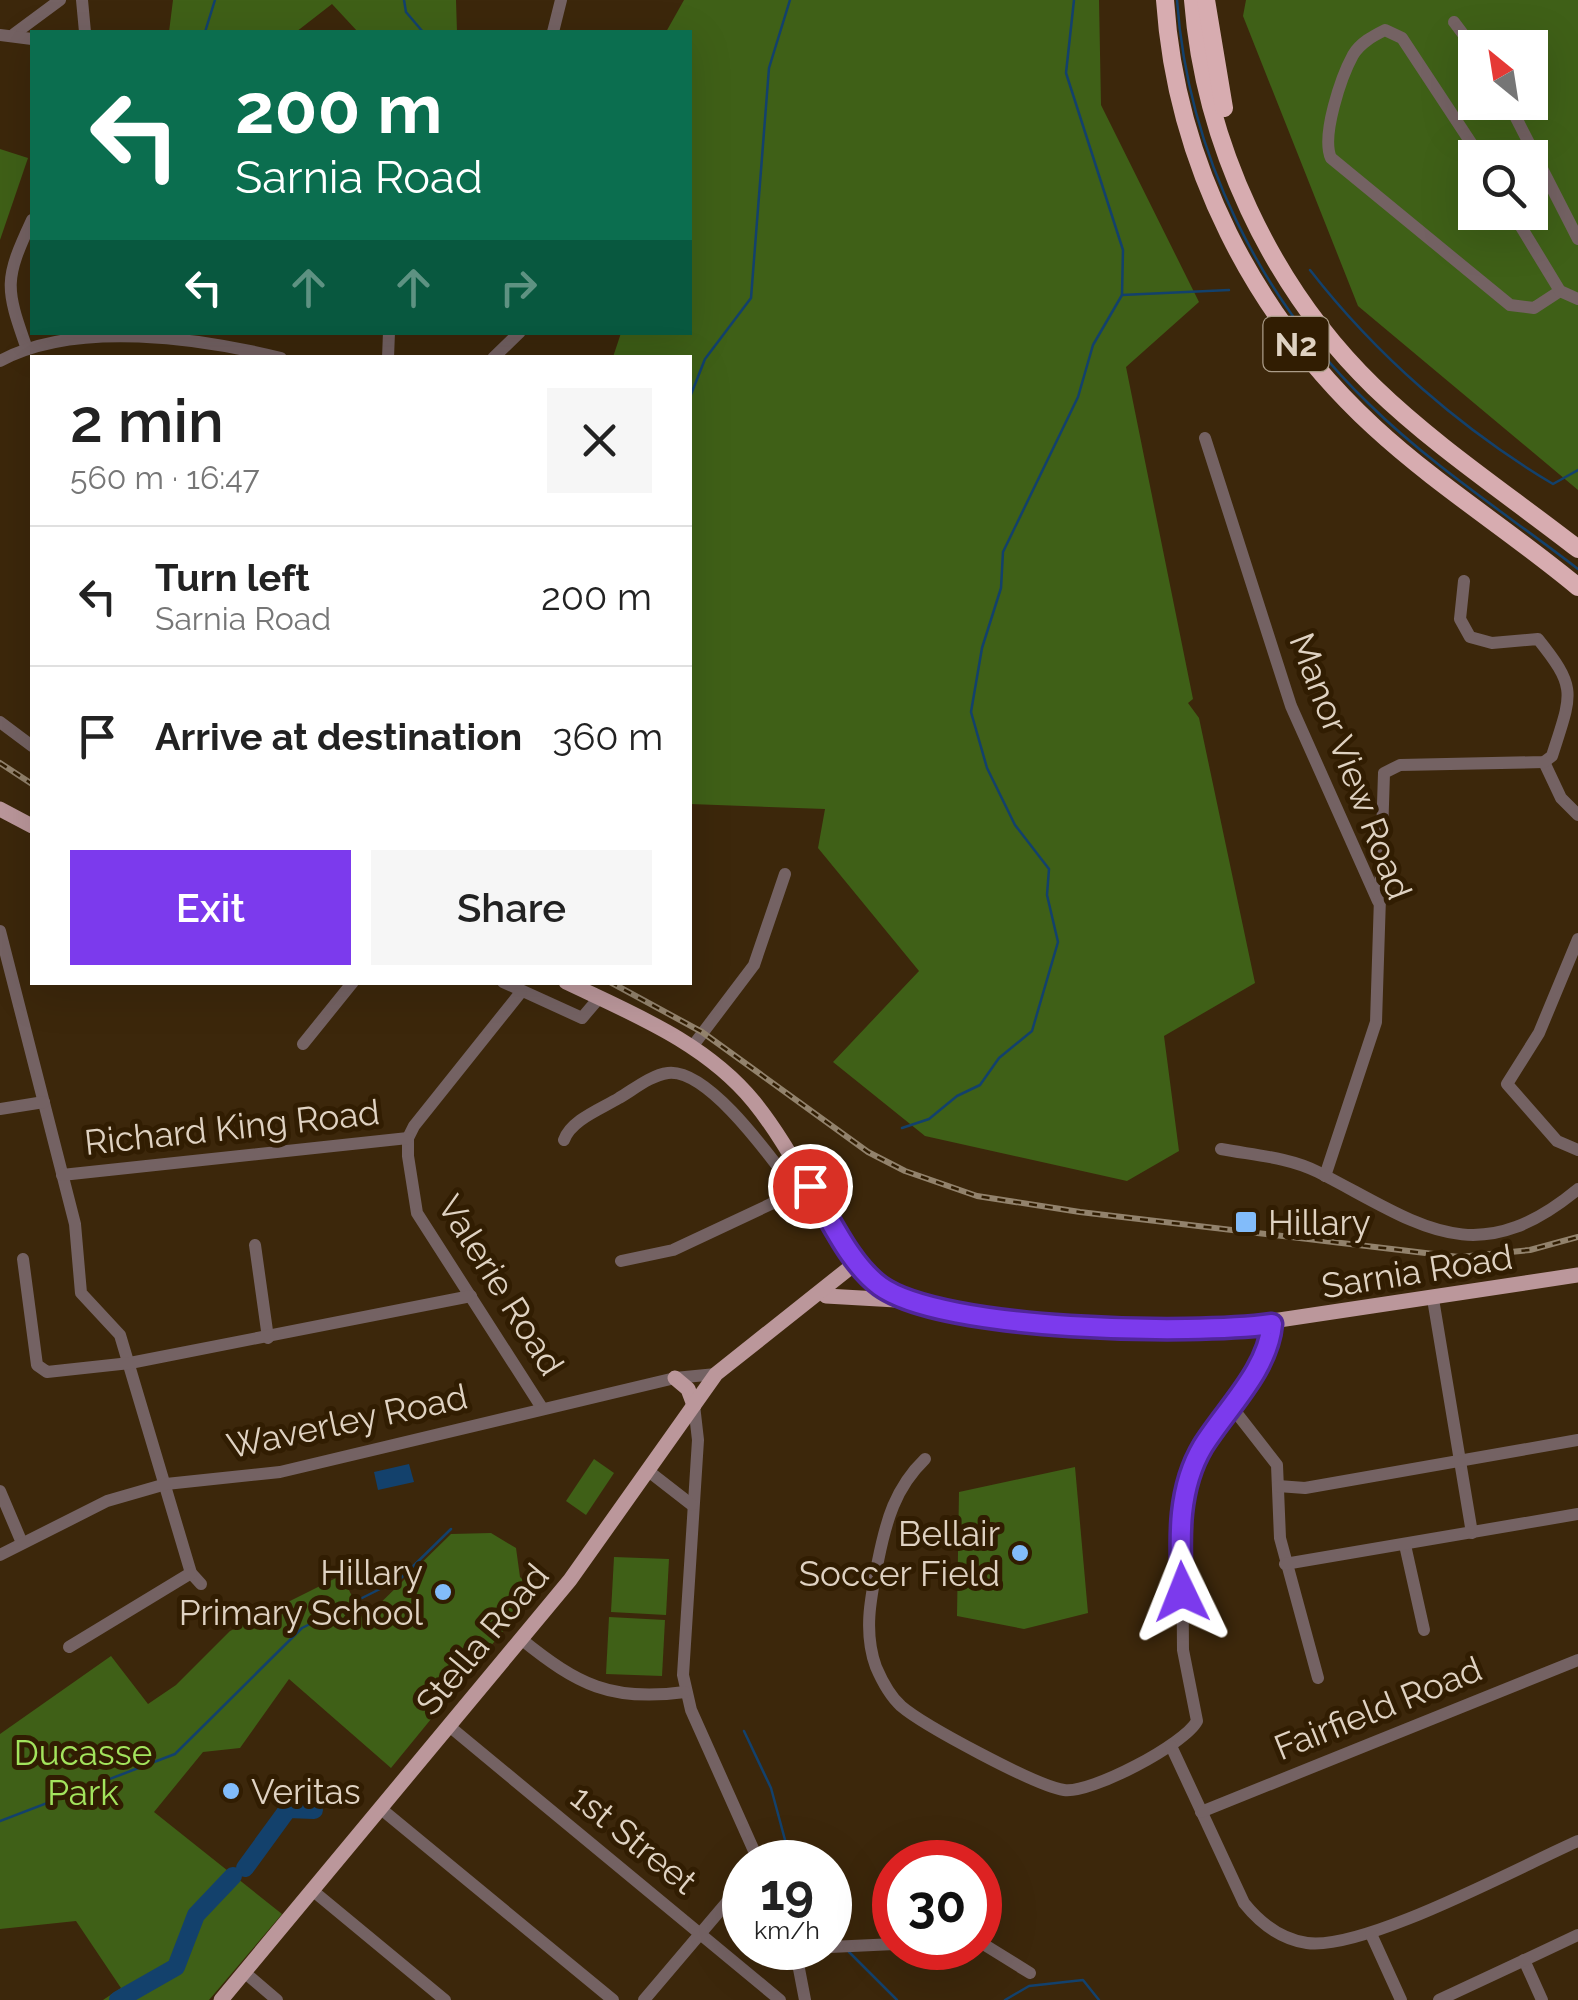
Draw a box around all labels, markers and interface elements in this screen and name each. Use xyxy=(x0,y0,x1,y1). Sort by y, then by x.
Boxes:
north arrow xyxy=(1458,30,1548,120)
map controls xyxy=(1458,30,1548,230)
text: 200 m xyxy=(235,67,442,149)
icon: left xyxy=(70,70,200,200)
button: search xyxy=(1458,140,1548,230)
text: Sarnia Road xyxy=(235,151,483,204)
icon: left xyxy=(176,260,231,315)
icon: ahead xyxy=(281,260,336,315)
icon: ahead xyxy=(386,260,441,315)
icon: right xyxy=(491,260,546,315)
road number: N2 xyxy=(1264,317,1328,371)
text: 2 min xyxy=(70,386,224,456)
button: close xyxy=(547,388,652,493)
text: 560 m · 16:47 xyxy=(70,459,260,496)
text: Turn left xyxy=(155,555,310,600)
icon: left xyxy=(70,569,125,624)
text: 200 m xyxy=(541,574,652,619)
text: Sarnia Road xyxy=(155,600,331,637)
street label: Manor View Road xyxy=(1281,627,1421,905)
icon: arrive xyxy=(70,709,125,764)
text: Arrive at destination xyxy=(155,714,522,759)
text: 360 m xyxy=(552,714,663,759)
button: Exit xyxy=(70,850,351,965)
button: Share xyxy=(371,850,652,965)
street label: Richard King Road xyxy=(82,1091,382,1163)
pin xyxy=(768,1144,853,1229)
icon: arrive xyxy=(783,1159,838,1214)
street label: Valerie Road xyxy=(429,1187,573,1383)
place label: Hillary xyxy=(1268,1202,1371,1243)
marker: Hillary xyxy=(1233,1209,1259,1235)
street label: Sarnia Road xyxy=(1319,1236,1515,1306)
street label: Waverley Road xyxy=(223,1376,471,1466)
place label: Bellair Soccer Field xyxy=(799,1513,1000,1594)
position arrow xyxy=(1130,1540,1234,1644)
marker: Bellair Soccer Field xyxy=(1009,1542,1031,1564)
place label: Hillary Primary School xyxy=(179,1552,423,1633)
street label: Stella Road xyxy=(407,1555,557,1723)
marker: Hillary Primary School xyxy=(432,1581,454,1603)
street label: Fairfield Road xyxy=(1268,1648,1488,1768)
park label: Ducasse Park xyxy=(14,1732,152,1813)
place label: Veritas xyxy=(251,1771,361,1812)
street label: 1st Street xyxy=(563,1776,705,1902)
marker: Veritas xyxy=(220,1780,242,1802)
speed limit sign: 30 xyxy=(872,1840,1002,1970)
text: 19 xyxy=(760,1863,814,1922)
text: km/h xyxy=(754,1915,820,1945)

